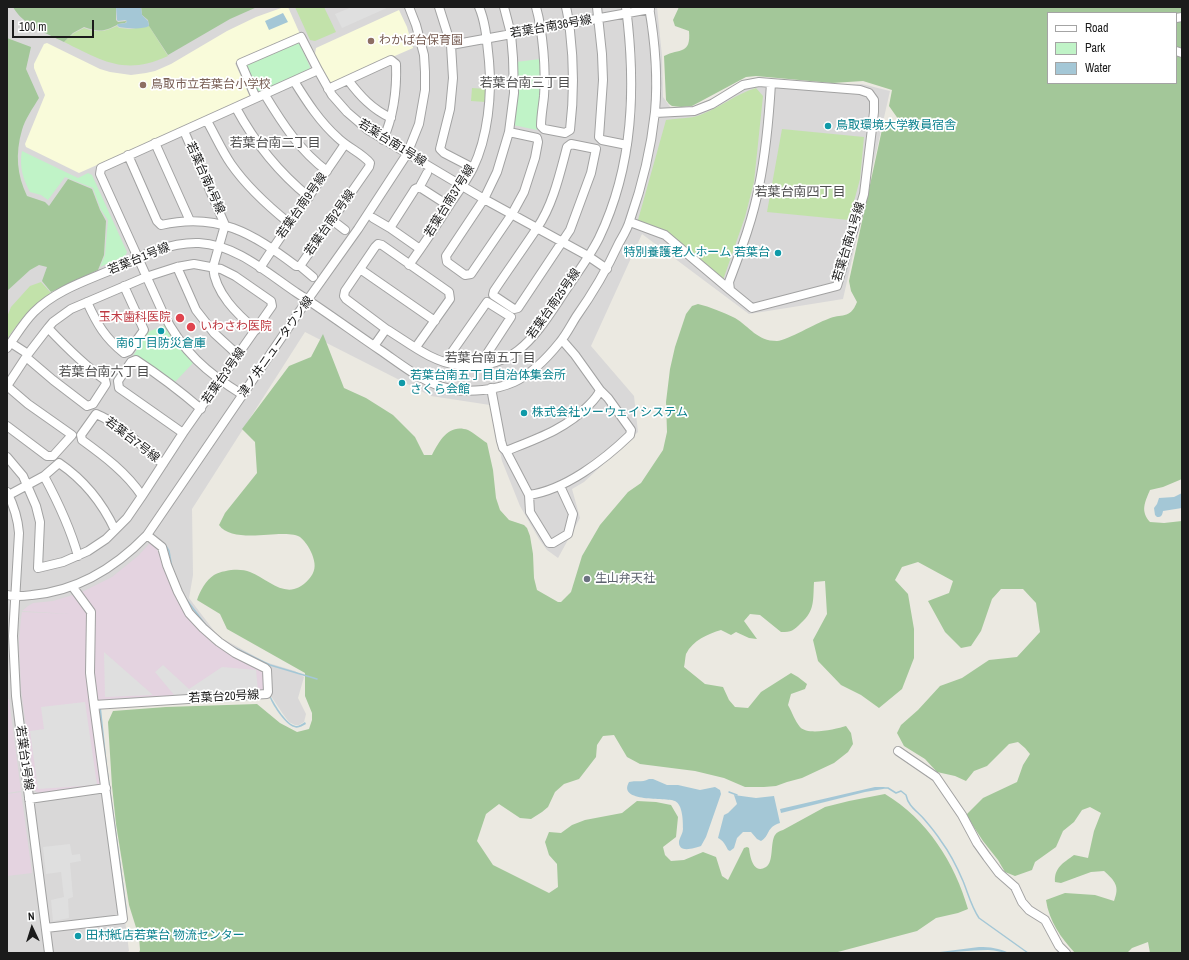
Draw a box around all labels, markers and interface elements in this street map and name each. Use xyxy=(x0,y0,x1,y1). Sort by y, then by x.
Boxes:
scale bar xyxy=(14,12,96,38)
legend xyxy=(1047,12,1177,84)
street label: 若葉台南36号線 xyxy=(509,13,593,41)
text: 100 m xyxy=(19,19,46,35)
text: Road xyxy=(1085,20,1109,36)
place label: わかば台保育園 xyxy=(379,34,463,48)
marker: わかば台保育園 xyxy=(366,36,376,46)
text: Park xyxy=(1085,40,1105,56)
text: Water xyxy=(1085,60,1111,76)
district label: 若葉台南三丁目 xyxy=(480,76,570,92)
place label: 鳥取市立若葉台小学校 xyxy=(151,78,271,92)
marker: 鳥取市立若葉台小学校 xyxy=(138,80,148,90)
street label: 若葉台南1号線 xyxy=(355,116,429,170)
place label: 鳥取環境大学教員宿舎 xyxy=(836,119,956,133)
marker: 鳥取環境大学教員宿舎 xyxy=(823,121,833,131)
district label: 若葉台南二丁目 xyxy=(230,136,320,152)
street label: 若葉台南4号線 xyxy=(183,140,227,216)
street label: 若葉台南37号線 xyxy=(422,162,478,240)
street label: 若葉台南9号線 xyxy=(274,170,330,242)
district label: 若葉台南四丁目 xyxy=(755,185,845,201)
street label: 若葉台南2号線 xyxy=(302,187,358,259)
street label: 若葉台南41号線 xyxy=(830,200,868,284)
street label: 若葉台1号線 xyxy=(106,240,172,278)
place label: 特別養護老人ホーム 若葉台 xyxy=(623,246,770,260)
marker: 特別養護老人ホーム 若葉台 xyxy=(773,248,783,258)
street label: 若葉台南25号線 xyxy=(524,266,584,342)
street label: 津ノ井ニュータウン線 xyxy=(236,294,316,400)
place label: 玉木歯科医院 xyxy=(99,311,171,325)
marker: 玉木歯科医院 xyxy=(174,312,186,324)
place label: いわさわ医院 xyxy=(200,320,272,334)
marker: いわさわ医院 xyxy=(185,321,197,333)
marker: 南6丁目防災倉庫 xyxy=(156,326,166,336)
place label: 南6丁目防災倉庫 xyxy=(116,337,206,351)
street label: 若葉台3号線 xyxy=(199,345,249,407)
district label: 若葉台南五丁目 xyxy=(445,351,535,367)
district label: 若葉台南六丁目 xyxy=(59,365,149,381)
place label: 若葉台南五丁目自治体集会所 さくら会館 xyxy=(410,369,566,397)
marker: 若葉台南五丁目自治体集会所 さくら会館 xyxy=(397,378,407,388)
place label: 株式会社ツーウェイシステム xyxy=(532,406,688,420)
marker: 株式会社ツーウェイシステム xyxy=(519,408,529,418)
street label: 若葉台7号線 xyxy=(102,414,162,466)
place label: 生山弁天社 xyxy=(595,572,655,586)
marker: 生山弁天社 xyxy=(582,574,592,584)
street label: 若葉台20号線 xyxy=(188,688,260,706)
street label: 若葉台1号線 xyxy=(12,725,36,791)
north arrow xyxy=(12,908,52,948)
text: N xyxy=(27,909,35,923)
place label: 田村紙店若葉台 物流センター xyxy=(86,929,245,943)
marker: 田村紙店若葉台 物流センター xyxy=(73,931,83,941)

